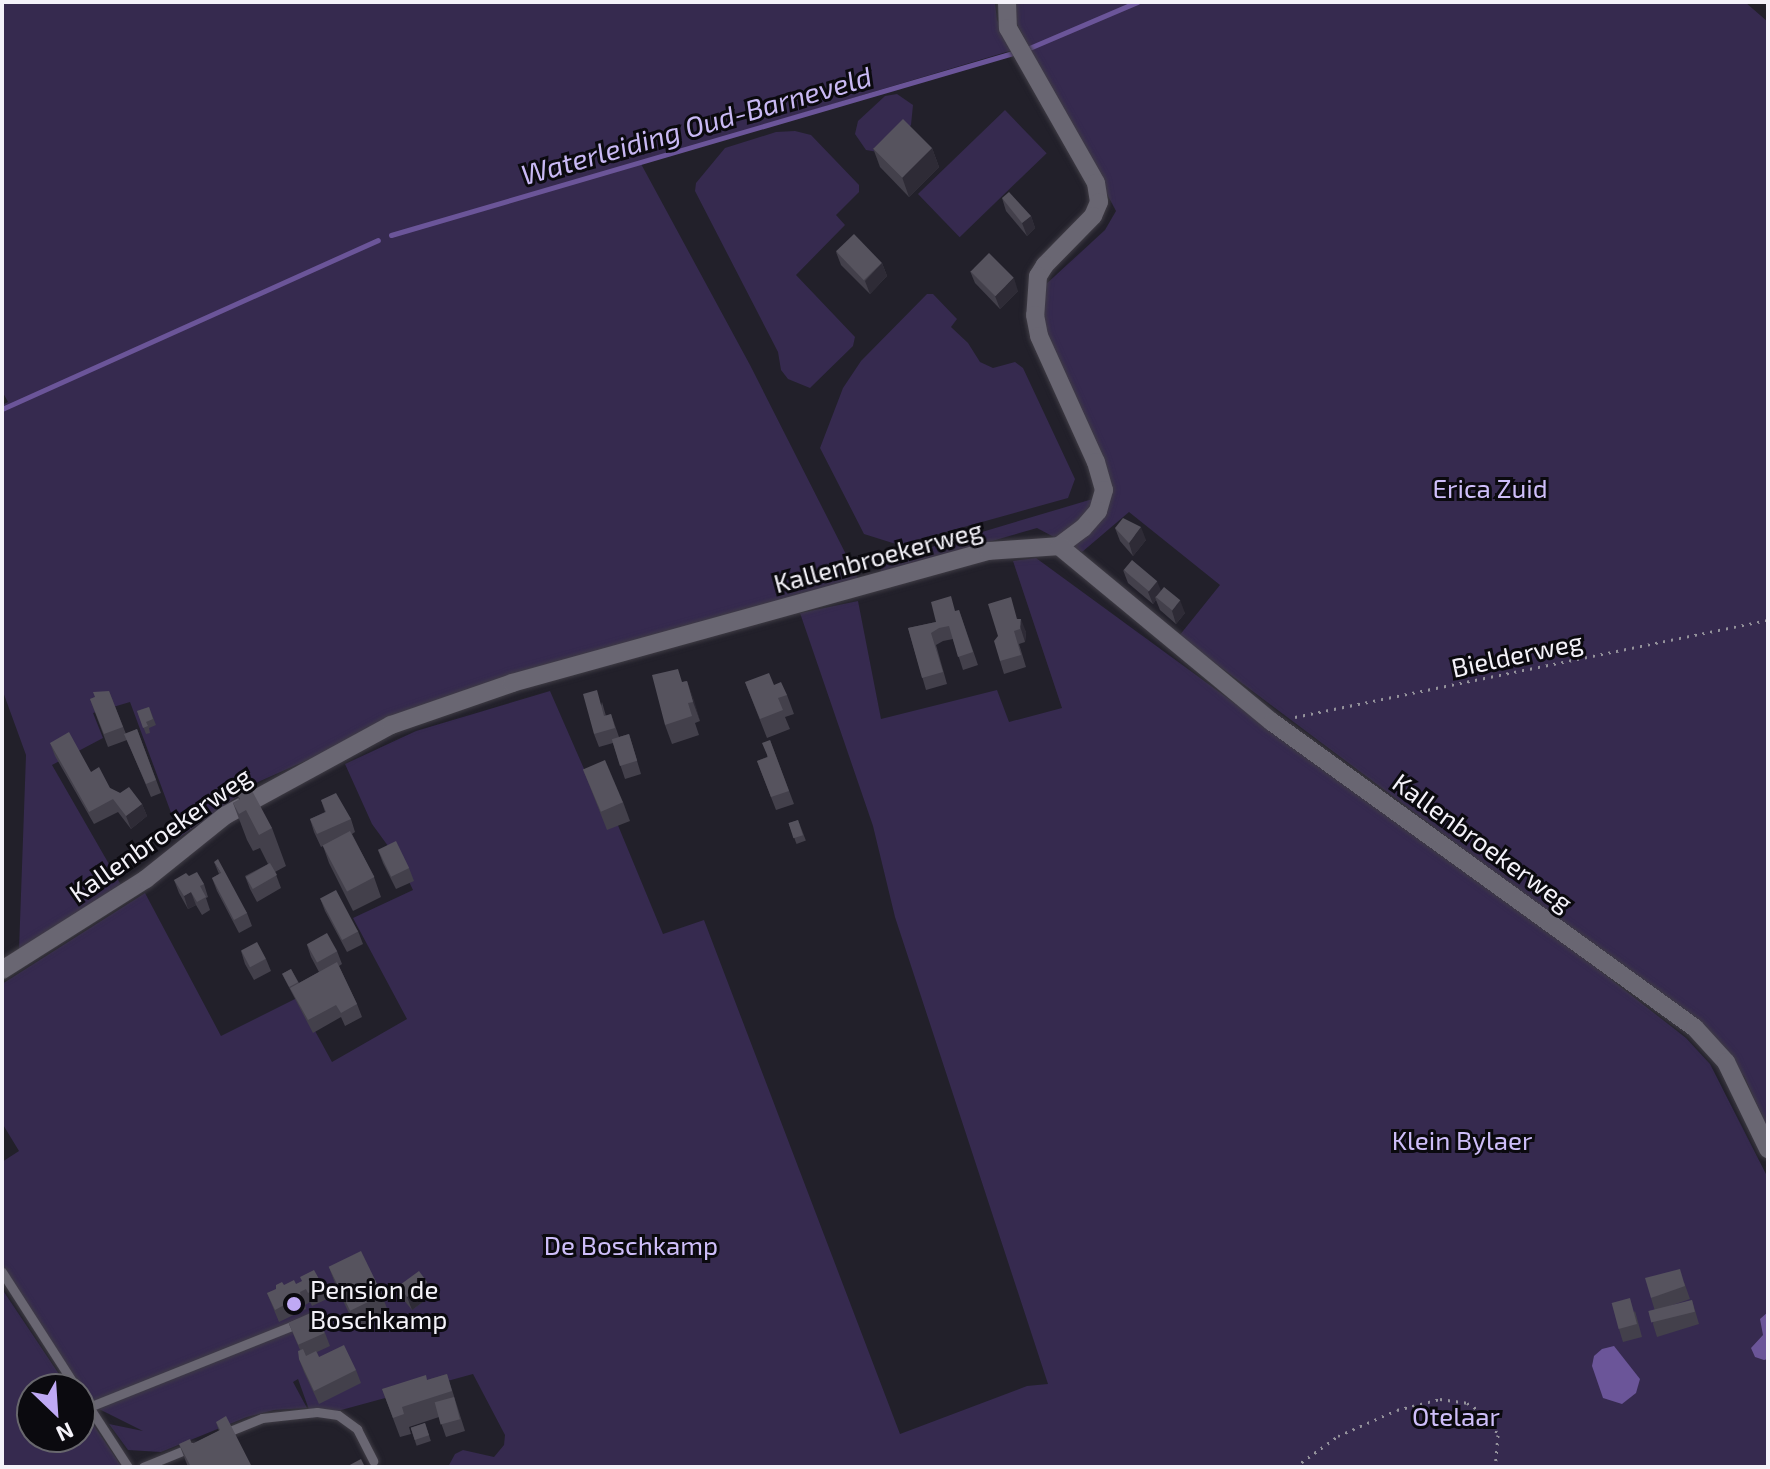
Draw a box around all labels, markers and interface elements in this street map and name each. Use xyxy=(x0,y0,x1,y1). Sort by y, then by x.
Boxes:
water label: Waterleiding Oud-Barneveld xyxy=(517,59,875,191)
park label: Erica Zuid xyxy=(1432,472,1548,504)
street label: Kallenbroekerweg xyxy=(770,513,986,599)
street label: Bielderweg xyxy=(1449,625,1585,683)
street label: Kallenbroekerweg xyxy=(63,760,257,908)
street label: Kallenbroekerweg xyxy=(1387,766,1579,918)
park label: Klein Bylaer xyxy=(1392,1124,1532,1156)
park label: De Boschkamp xyxy=(544,1229,718,1261)
place label: Pension de Boschkamp xyxy=(310,1273,447,1334)
marker: Pension de Boschkamp xyxy=(285,1295,303,1313)
north arrow xyxy=(16,1373,96,1453)
park label: Otelaar xyxy=(1412,1400,1500,1432)
text: N xyxy=(53,1418,78,1448)

